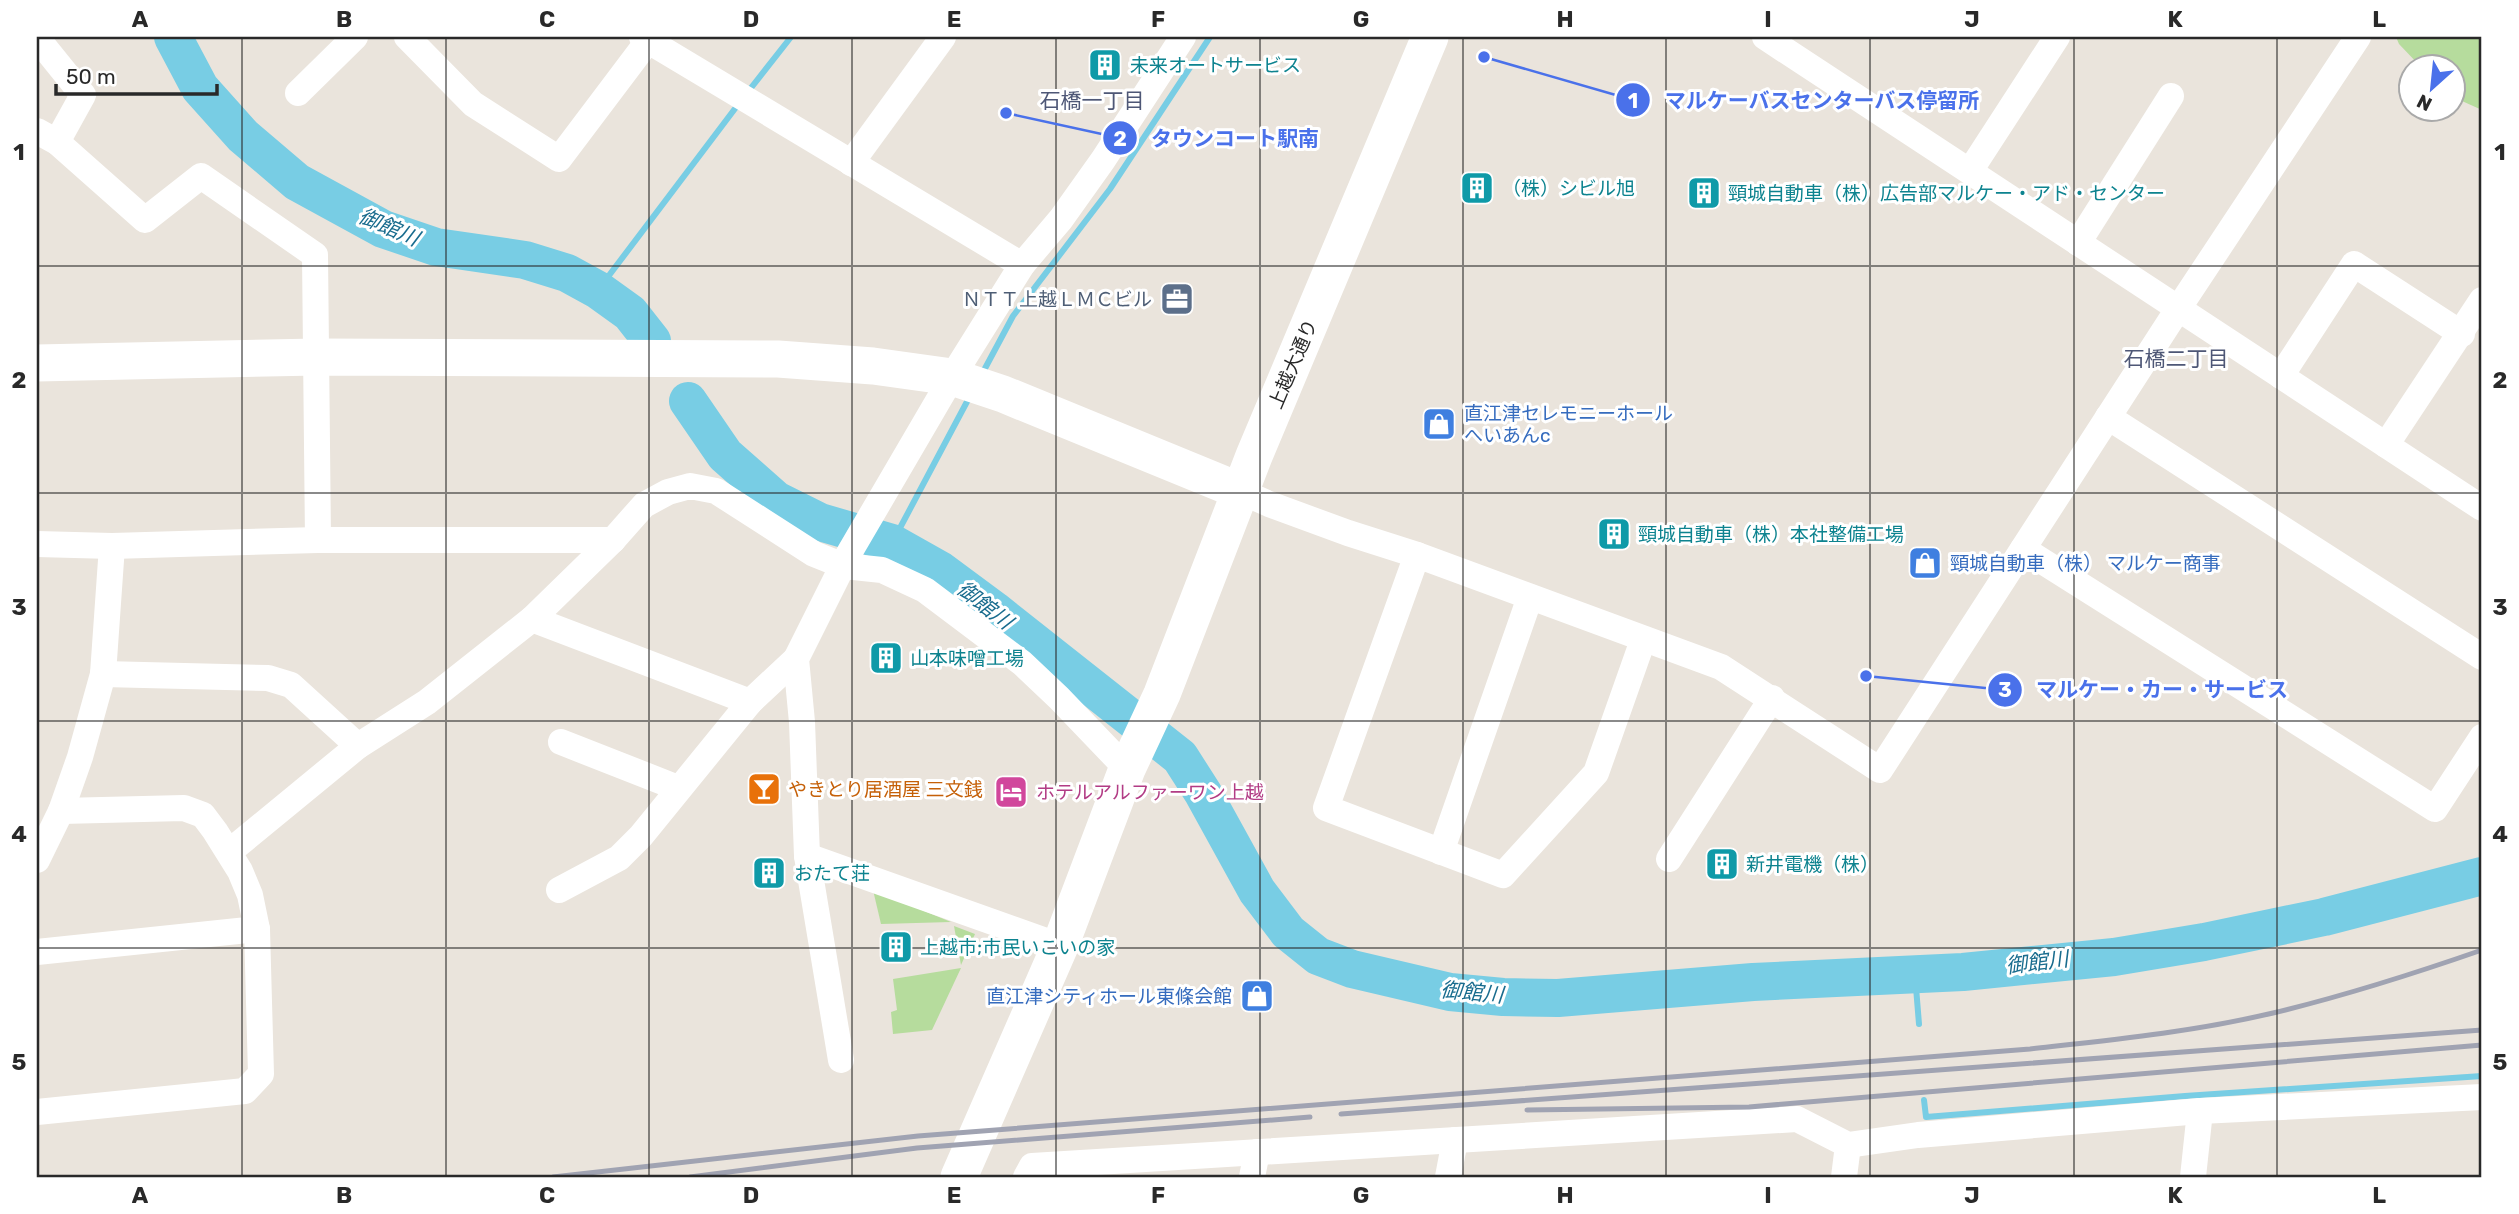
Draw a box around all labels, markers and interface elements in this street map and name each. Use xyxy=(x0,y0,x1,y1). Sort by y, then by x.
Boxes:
text: A xyxy=(132,5,149,33)
text: B xyxy=(336,5,352,33)
text: C xyxy=(539,5,555,33)
text: D xyxy=(743,5,759,33)
text: E xyxy=(947,5,961,33)
text: F xyxy=(1151,5,1165,33)
text: G xyxy=(1353,5,1369,33)
text: H xyxy=(1556,5,1574,33)
text: I xyxy=(1764,5,1772,33)
text: J xyxy=(1964,5,1980,33)
text: K xyxy=(2167,5,2183,33)
text: L xyxy=(2372,5,2386,33)
building icon: 未来オートサービス xyxy=(1086,46,1124,84)
scale bar xyxy=(56,52,217,96)
north arrow xyxy=(2396,52,2466,122)
place label: 未来オートサービス xyxy=(1130,54,1301,77)
text: 50 m xyxy=(66,64,116,89)
callout: マルケーバスセンターバス停留所 xyxy=(1615,79,1993,121)
district label: 石橋一丁目 xyxy=(1040,88,1145,113)
text: 1 xyxy=(1628,88,1638,113)
text: マルケーバスセンターバス停留所 xyxy=(1665,88,1979,113)
text: N xyxy=(2413,89,2436,116)
callout: タウンコート駅南 xyxy=(1102,117,1333,159)
text: 2 xyxy=(1113,126,1127,151)
text: タウンコート駅南 xyxy=(1151,126,1319,151)
text: 1 xyxy=(13,138,25,166)
text: 1 xyxy=(2494,138,2506,166)
building icon: （株）シビル旭 xyxy=(1458,169,1496,207)
building icon: 頸城自動車（株）広告部マルケー・アド・センター xyxy=(1685,174,1723,212)
place label: （株）シビル旭 xyxy=(1502,177,1635,200)
place label: 頸城自動車（株）広告部マルケー・アド・センター xyxy=(1728,182,2165,205)
water label: 御館川 xyxy=(355,203,425,252)
office icon: ＮＴＴ上越ＬＭＣビル xyxy=(1158,280,1196,318)
place label: ＮＴＴ上越ＬＭＣビル xyxy=(962,288,1152,311)
street label: 上越大通り xyxy=(1264,316,1322,412)
district label: 石橋二丁目 xyxy=(2124,346,2229,371)
text: 2 xyxy=(12,366,26,394)
text: 2 xyxy=(2493,366,2507,394)
place label: 直江津セレモニーホール へいあんc xyxy=(1464,402,1673,447)
shop icon: 直江津セレモニーホール へいあんc xyxy=(1420,405,1458,443)
building icon: 頸城自動車（株）本社整備工場 xyxy=(1595,515,1633,553)
place label: 頸城自動車（株）本社整備工場 xyxy=(1638,523,1904,546)
shop icon: 頸城自動車（株） マルケー商事 xyxy=(1906,544,1944,582)
place label: 頸城自動車（株） マルケー商事 xyxy=(1950,552,2221,575)
water label: 御館川 xyxy=(952,576,1019,635)
text: 3 xyxy=(11,593,27,621)
text: 3 xyxy=(2492,593,2508,621)
building icon: 山本味噌工場 xyxy=(867,639,905,677)
place label: 山本味噌工場 xyxy=(910,647,1024,670)
callout: マルケー・カー・サービス xyxy=(1987,669,2302,711)
text: 3 xyxy=(1998,677,2012,702)
text: マルケー・カー・サービス xyxy=(2036,677,2288,702)
bar icon: やきとり居酒屋 三文銭 xyxy=(745,770,783,808)
hotel icon: ホテルアルファーワン上越 xyxy=(992,773,1030,811)
place label: やきとり居酒屋 三文銭 xyxy=(788,778,983,801)
place label: ホテルアルファーワン上越 xyxy=(1036,781,1264,804)
text: 4 xyxy=(11,820,27,848)
text: 4 xyxy=(2492,820,2508,848)
building icon: 新井電機（株） xyxy=(1703,845,1741,883)
place label: 新井電機（株） xyxy=(1746,853,1879,876)
building icon: おたて荘 xyxy=(750,854,788,892)
place label: おたて荘 xyxy=(794,862,870,885)
building icon: 上越市;市民いこいの家 xyxy=(877,928,915,966)
place label: 上越市;市民いこいの家 xyxy=(920,936,1115,959)
water label: 御館川 xyxy=(2004,946,2072,978)
shop icon: 直江津シティホール東條会館 xyxy=(1238,977,1276,1015)
water label: 御館川 xyxy=(1440,977,1506,1007)
place label: 直江津シティホール東條会館 xyxy=(986,985,1232,1008)
text: 5 xyxy=(12,1048,27,1076)
text: 5 xyxy=(2493,1048,2508,1076)
text: A xyxy=(132,1181,149,1209)
text: B xyxy=(336,1181,352,1209)
text: C xyxy=(539,1181,555,1209)
text: D xyxy=(743,1181,759,1209)
text: E xyxy=(947,1181,961,1209)
text: F xyxy=(1151,1181,1165,1209)
text: G xyxy=(1353,1181,1369,1209)
text: H xyxy=(1556,1181,1574,1209)
text: I xyxy=(1764,1181,1772,1209)
text: J xyxy=(1964,1181,1980,1209)
text: K xyxy=(2167,1181,2183,1209)
text: L xyxy=(2372,1181,2386,1209)

